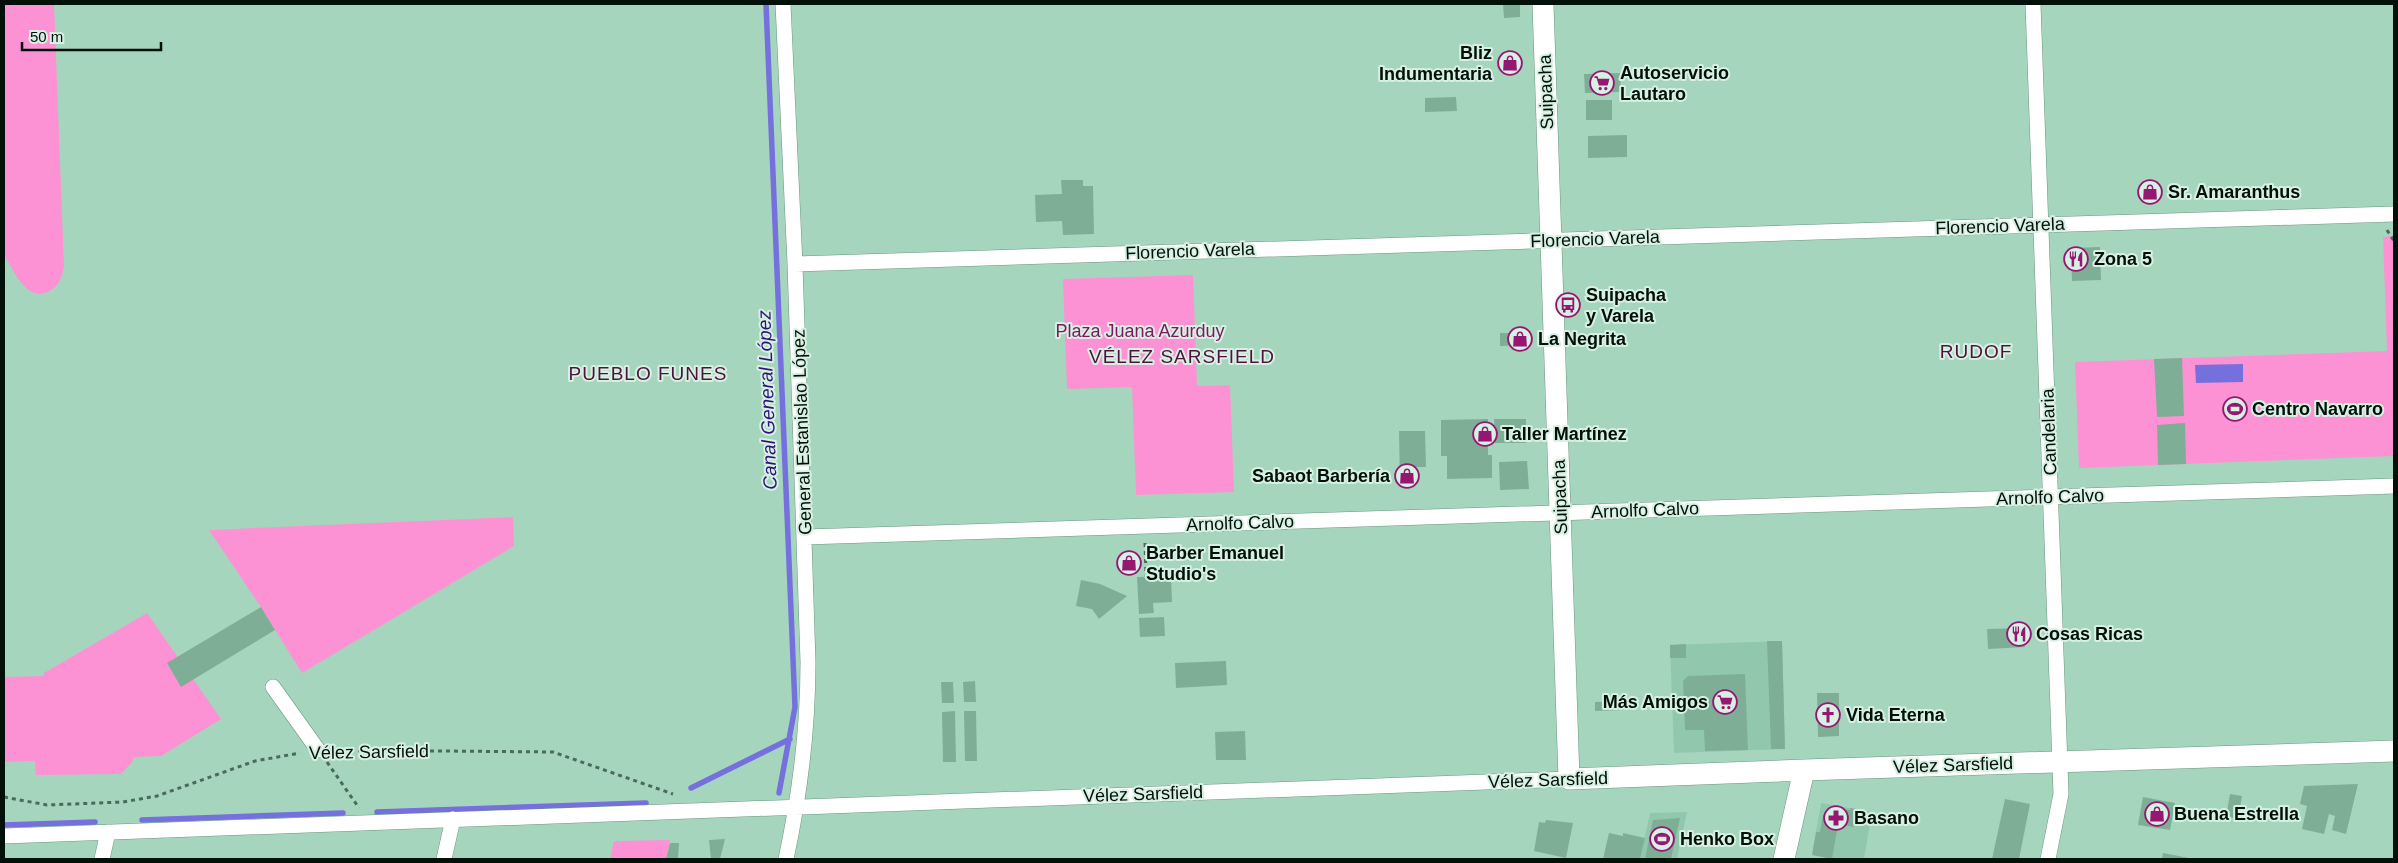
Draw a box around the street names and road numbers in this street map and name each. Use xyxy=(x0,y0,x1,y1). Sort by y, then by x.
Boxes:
street label: Suipacha xyxy=(1535,53,1557,130)
street label: Florencio Varela xyxy=(1935,214,2066,238)
street label: Florencio Varela xyxy=(1530,227,1661,251)
street label: Florencio Varela xyxy=(1125,239,1256,263)
street label: General Estanislao López xyxy=(788,329,816,535)
street label: Candelaria xyxy=(2037,387,2061,476)
street label: Suipacha xyxy=(1549,458,1571,535)
street label: Arnolfo Calvo xyxy=(1996,485,2104,509)
street label: Arnolfo Calvo xyxy=(1591,498,1699,522)
street label: Arnolfo Calvo xyxy=(1186,511,1294,535)
street label: Vélez Sarsfield xyxy=(309,741,429,763)
street label: Vélez Sarsfield xyxy=(1893,753,2013,777)
street label: Vélez Sarsfield xyxy=(1488,768,1608,792)
street label: Vélez Sarsfield xyxy=(1083,782,1203,806)

